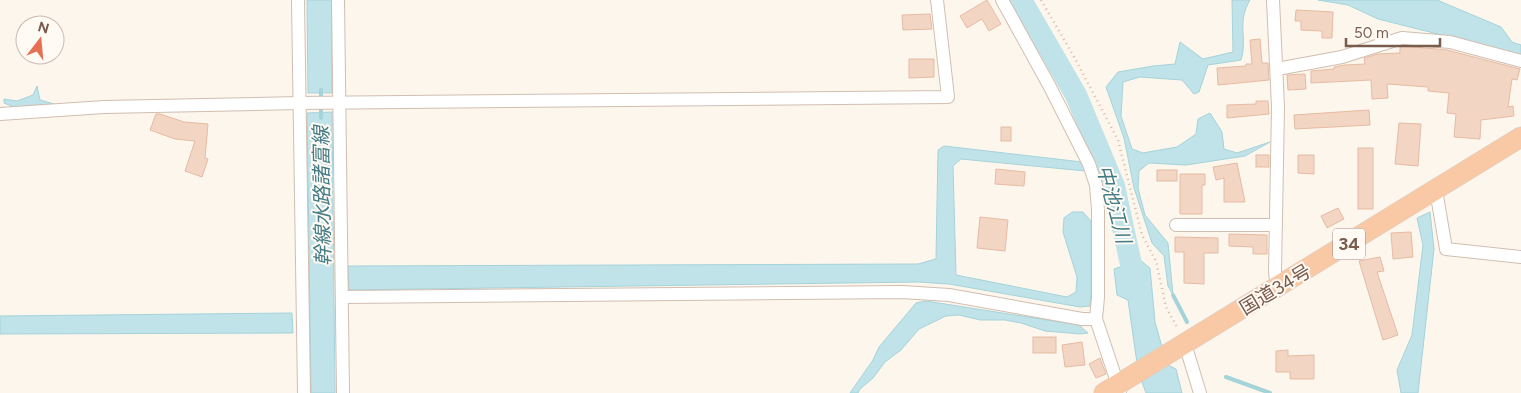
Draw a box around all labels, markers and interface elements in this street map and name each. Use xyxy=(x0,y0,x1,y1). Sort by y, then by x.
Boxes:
north arrow xyxy=(15,15,65,65)
scale bar xyxy=(1346,15,1440,47)
text: N xyxy=(36,18,51,38)
text: 50 m xyxy=(1354,24,1389,42)
water label: 幹線水路諸富線 xyxy=(309,123,335,266)
water label: 中池江川 xyxy=(1092,162,1136,248)
road number: 34 xyxy=(1333,228,1365,260)
street label: 国道34号 xyxy=(1235,259,1315,320)

